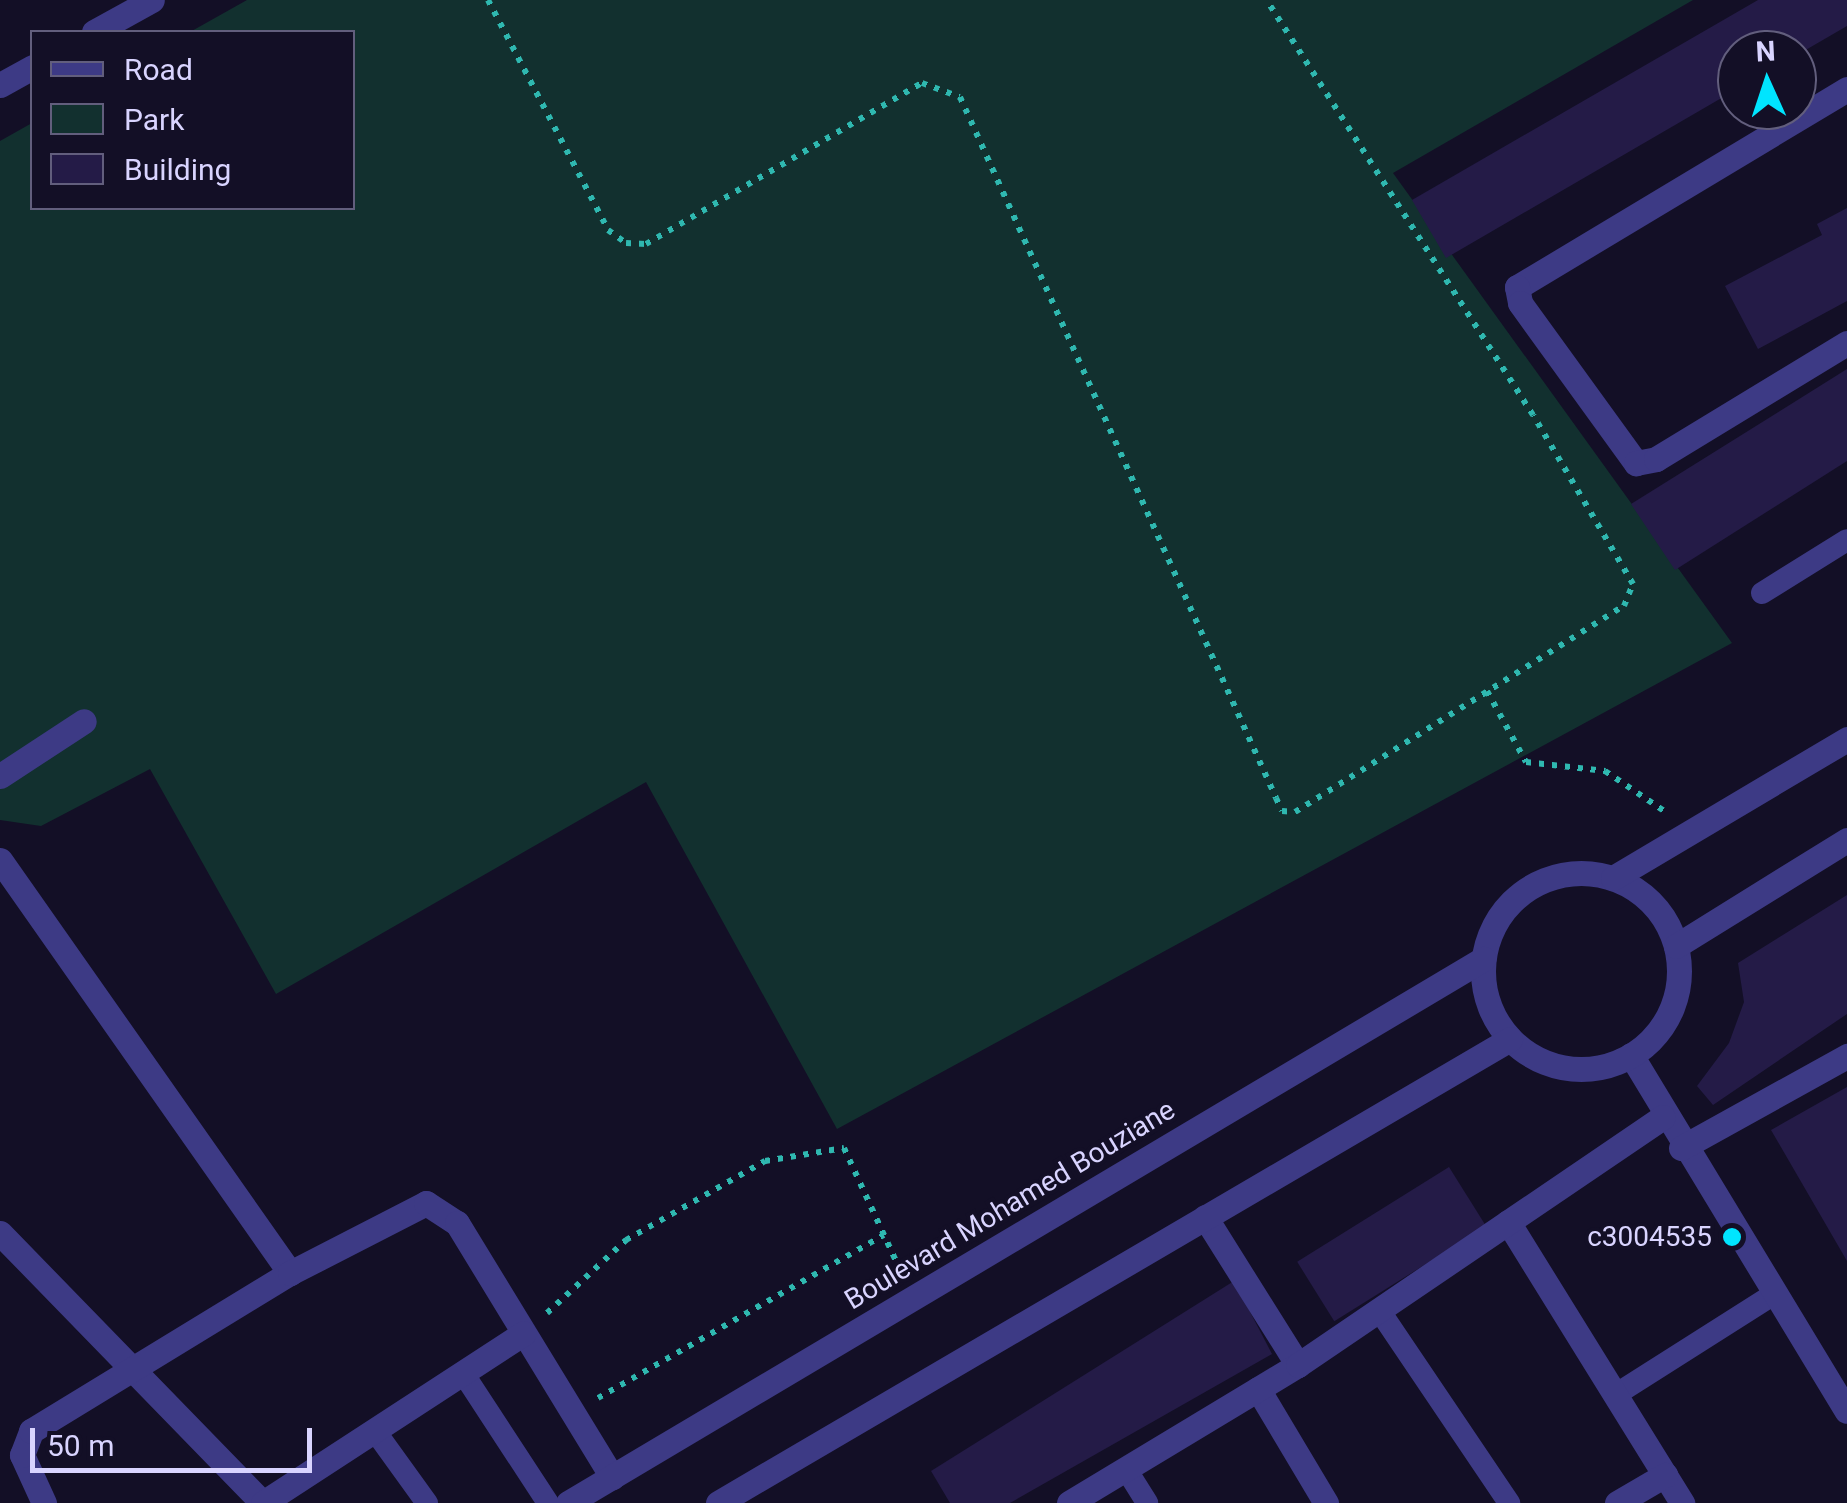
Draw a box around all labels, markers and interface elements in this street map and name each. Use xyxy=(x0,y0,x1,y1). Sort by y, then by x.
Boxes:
legend xyxy=(30,30,355,210)
north arrow xyxy=(1717,30,1817,130)
text: N xyxy=(1755,35,1776,69)
text: Road xyxy=(124,52,193,87)
text: Park xyxy=(124,102,184,137)
text: Building xyxy=(124,152,231,187)
street label: Boulevard Mohamed Bouziane xyxy=(839,1093,1181,1317)
place label: c3004535 xyxy=(1587,1220,1712,1254)
marker: c3004535 xyxy=(1721,1226,1743,1248)
scale bar xyxy=(35,1408,318,1470)
text: 50 m xyxy=(47,1428,114,1463)

